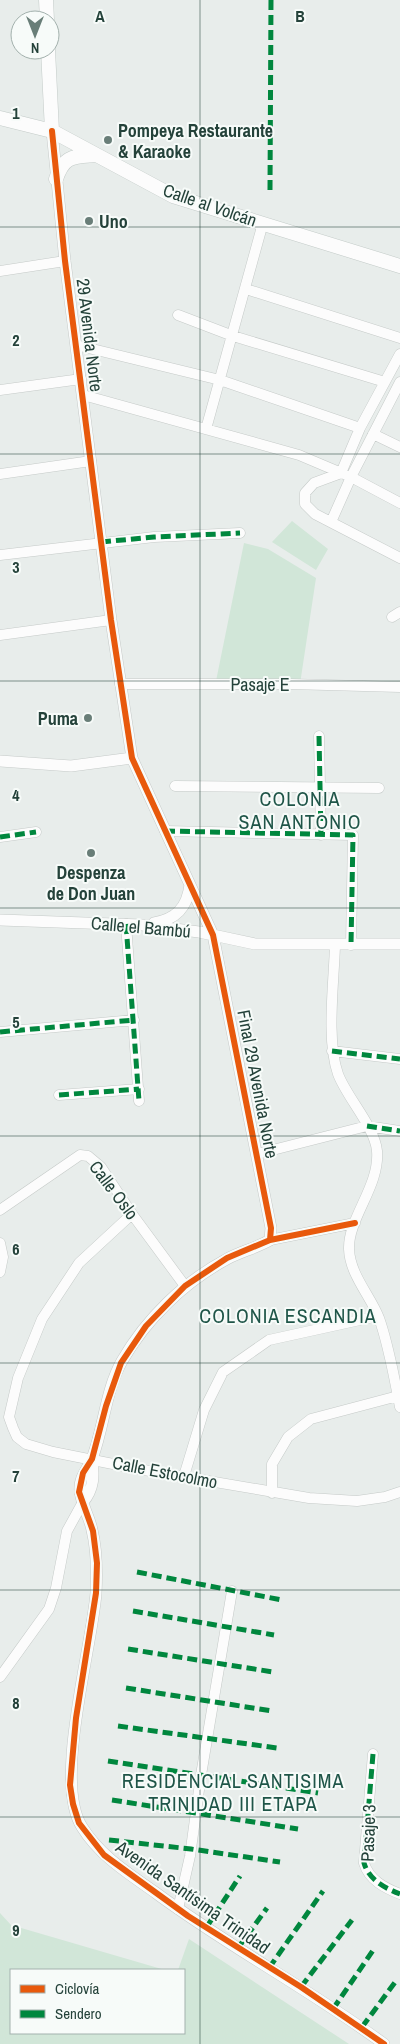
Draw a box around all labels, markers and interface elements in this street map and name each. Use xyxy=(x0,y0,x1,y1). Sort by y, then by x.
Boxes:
text: A xyxy=(95,5,105,27)
text: B xyxy=(295,5,305,27)
north arrow xyxy=(10,10,60,60)
text: N xyxy=(31,39,39,57)
text: 1 xyxy=(12,102,20,124)
place label: Pompeya Restaurante & Karaoke xyxy=(118,118,273,164)
marker: Pompeya Restaurante & Karaoke xyxy=(102,134,114,146)
street label: Calle al Volcán xyxy=(160,177,260,233)
place label: Uno xyxy=(99,209,128,234)
marker: Uno xyxy=(83,215,95,227)
street label: 29 Avenida Norte xyxy=(71,277,109,393)
text: 2 xyxy=(12,329,20,351)
text: 3 xyxy=(12,556,20,578)
street label: Pasaje E xyxy=(230,672,290,697)
place label: Puma xyxy=(38,706,79,731)
marker: Puma xyxy=(82,712,94,724)
text: 4 xyxy=(12,784,20,806)
district label: COLONIA SAN ANTONIO xyxy=(239,785,361,835)
marker: Despenza de Don Juan xyxy=(85,847,97,859)
place label: Despenza de Don Juan xyxy=(47,860,135,906)
street label: Calle el Bambú xyxy=(90,910,192,944)
street label: Final 29 Avenida Norte xyxy=(231,1008,285,1160)
text: 5 xyxy=(12,1011,20,1033)
street label: Calle Oslo xyxy=(84,1155,144,1225)
text: 6 xyxy=(12,1238,20,1260)
district label: COLONIA ESCANDIA xyxy=(199,1302,377,1329)
street label: Calle Estocolmo xyxy=(110,1450,220,1494)
text: 7 xyxy=(12,1465,20,1487)
text: 8 xyxy=(12,1692,20,1714)
district label: RESIDENCIAL SANTISIMA TRINIDAD III ETAPA xyxy=(122,1767,344,1817)
street label: Pasaje 3 xyxy=(355,1804,381,1862)
street label: Avenida Santísima Trinidad xyxy=(110,1834,275,1960)
text: 9 xyxy=(12,1919,20,1941)
legend xyxy=(10,1969,185,2034)
text: Ciclovía xyxy=(55,1978,100,1999)
text: Sendero xyxy=(55,2003,102,2024)

